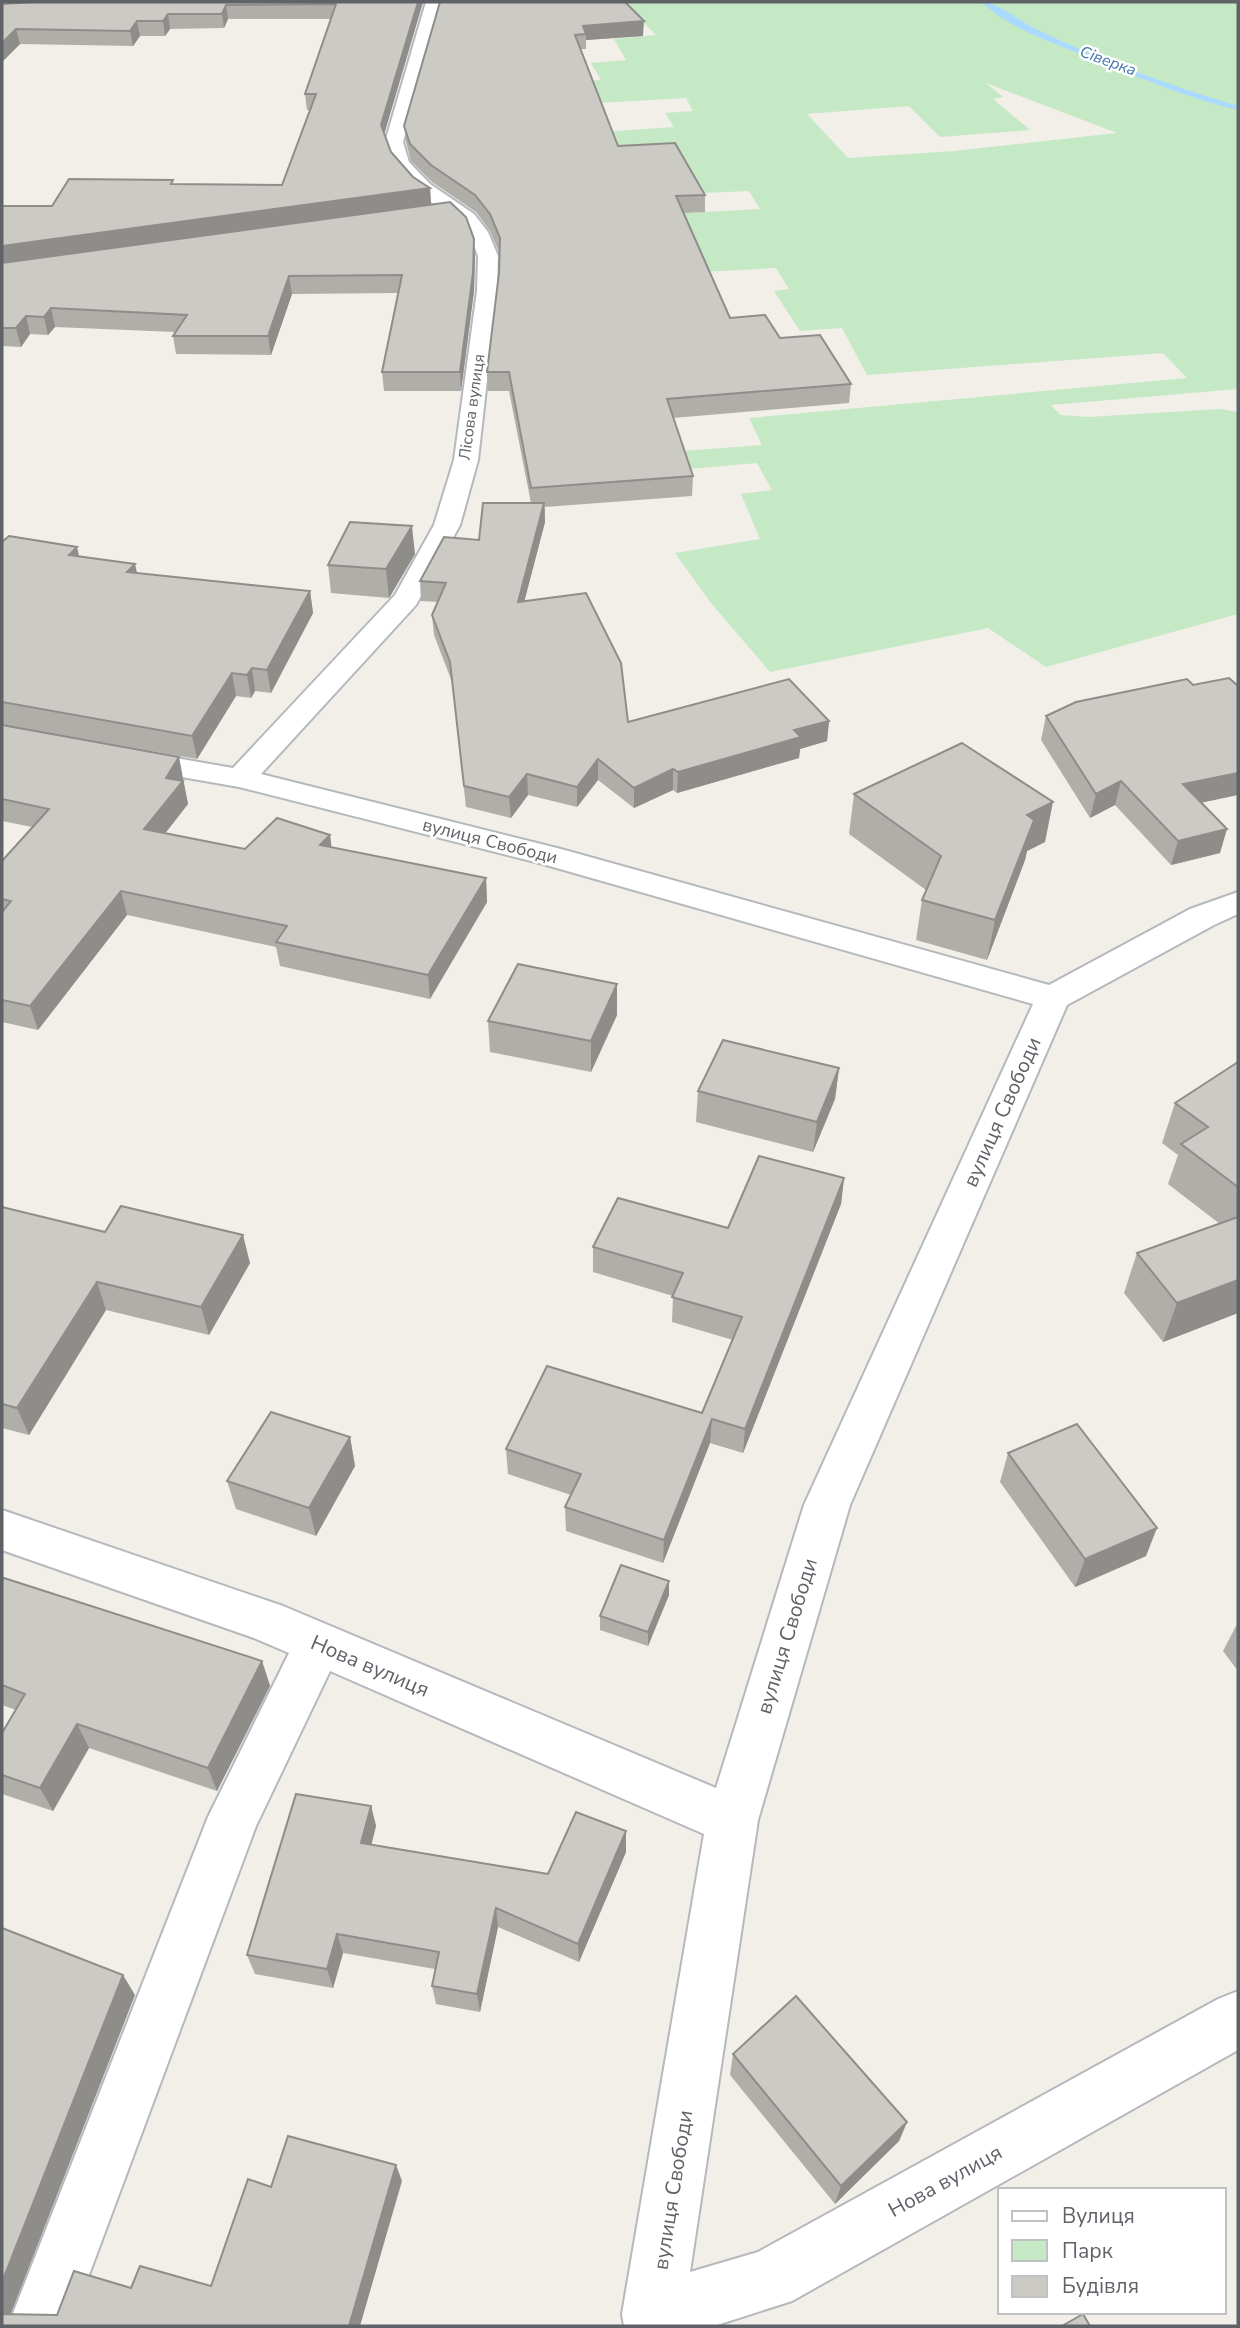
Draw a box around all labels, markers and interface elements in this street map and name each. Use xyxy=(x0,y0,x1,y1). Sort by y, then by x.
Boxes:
water label: Сіверка xyxy=(1077,41,1139,81)
street label: Лісова вулиця xyxy=(454,352,490,462)
street label: вулиця Свободи xyxy=(420,813,560,869)
street label: вулиця Свободи xyxy=(956,1033,1048,1191)
street label: вулиця Свободи xyxy=(750,1555,824,1717)
street label: Нова вулиця xyxy=(306,1628,434,1704)
street label: вулиця Свободи xyxy=(647,2108,699,2272)
street label: Нова вулиця xyxy=(883,2138,1007,2224)
legend xyxy=(998,2188,1226,2314)
text: Вулиця xyxy=(1062,2202,1135,2230)
text: Парк xyxy=(1062,2237,1114,2265)
text: Будівля xyxy=(1062,2272,1139,2300)

